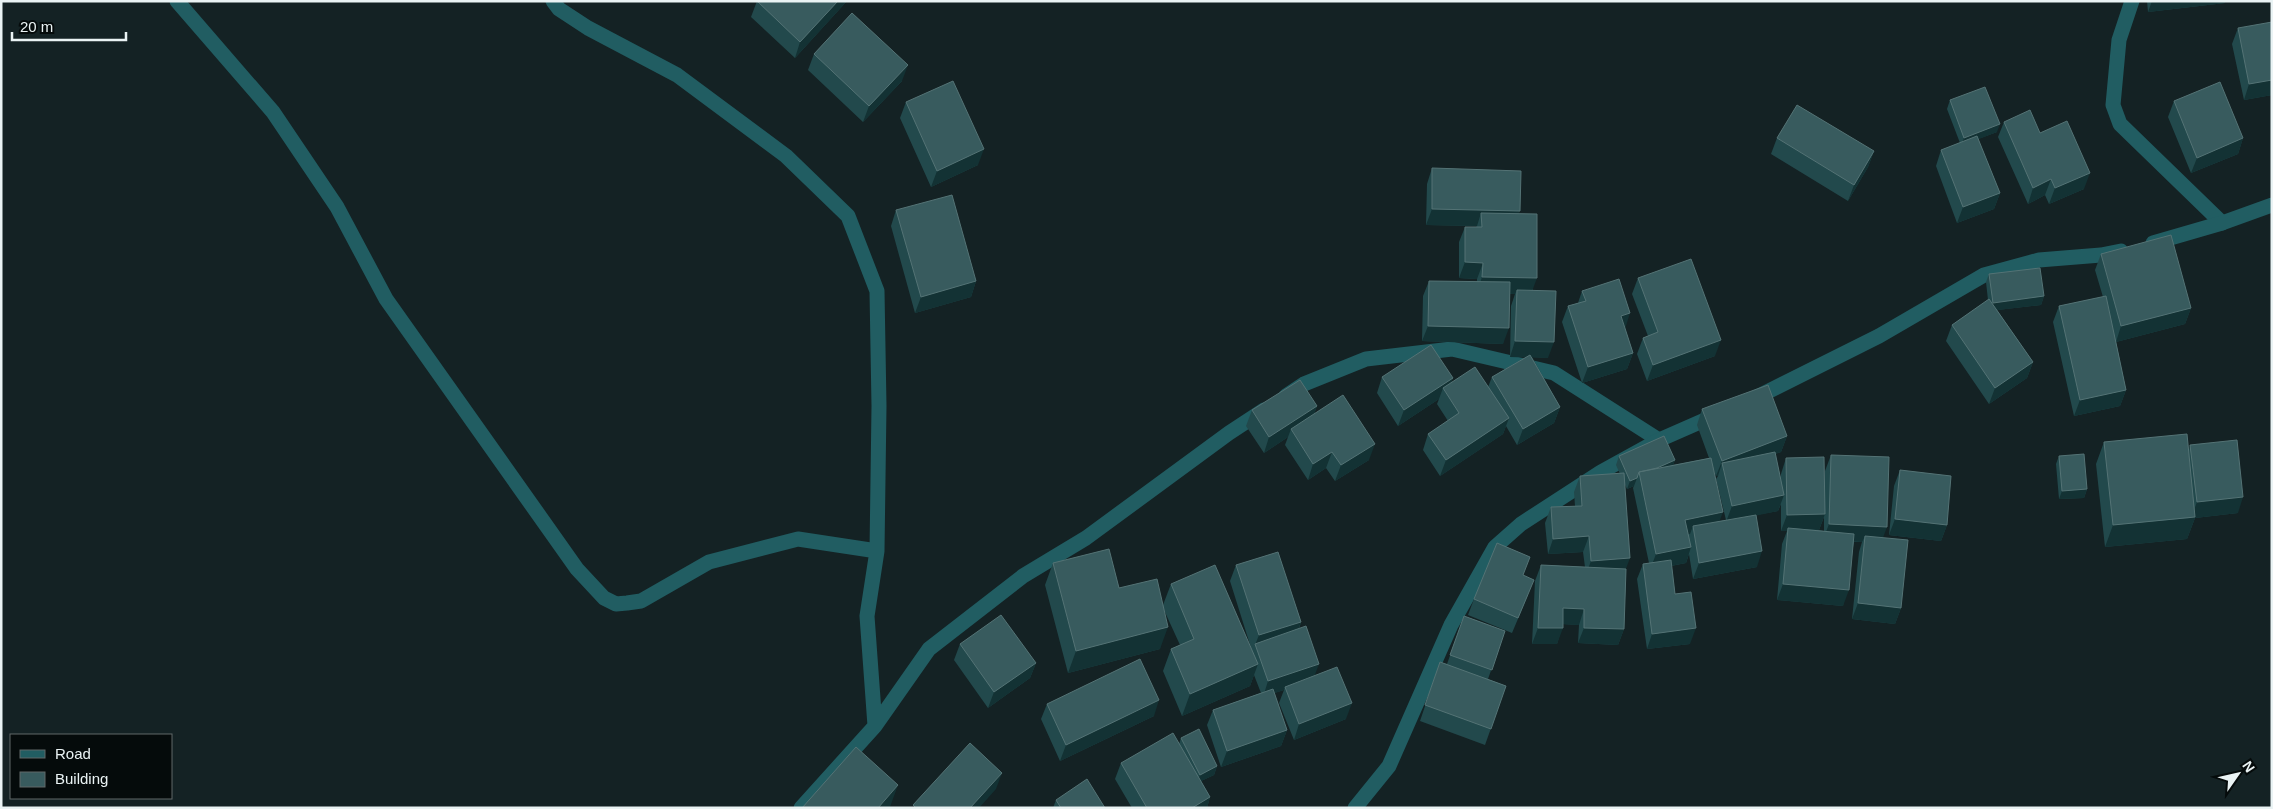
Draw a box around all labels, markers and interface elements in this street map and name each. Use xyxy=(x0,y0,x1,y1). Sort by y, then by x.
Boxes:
scale bar xyxy=(12,10,126,42)
text: 20 m xyxy=(20,18,53,35)
legend xyxy=(10,734,172,799)
text: Road xyxy=(55,745,91,762)
north arrow xyxy=(2213,749,2263,799)
text: N xyxy=(2239,758,2258,775)
text: Building xyxy=(55,770,108,787)

